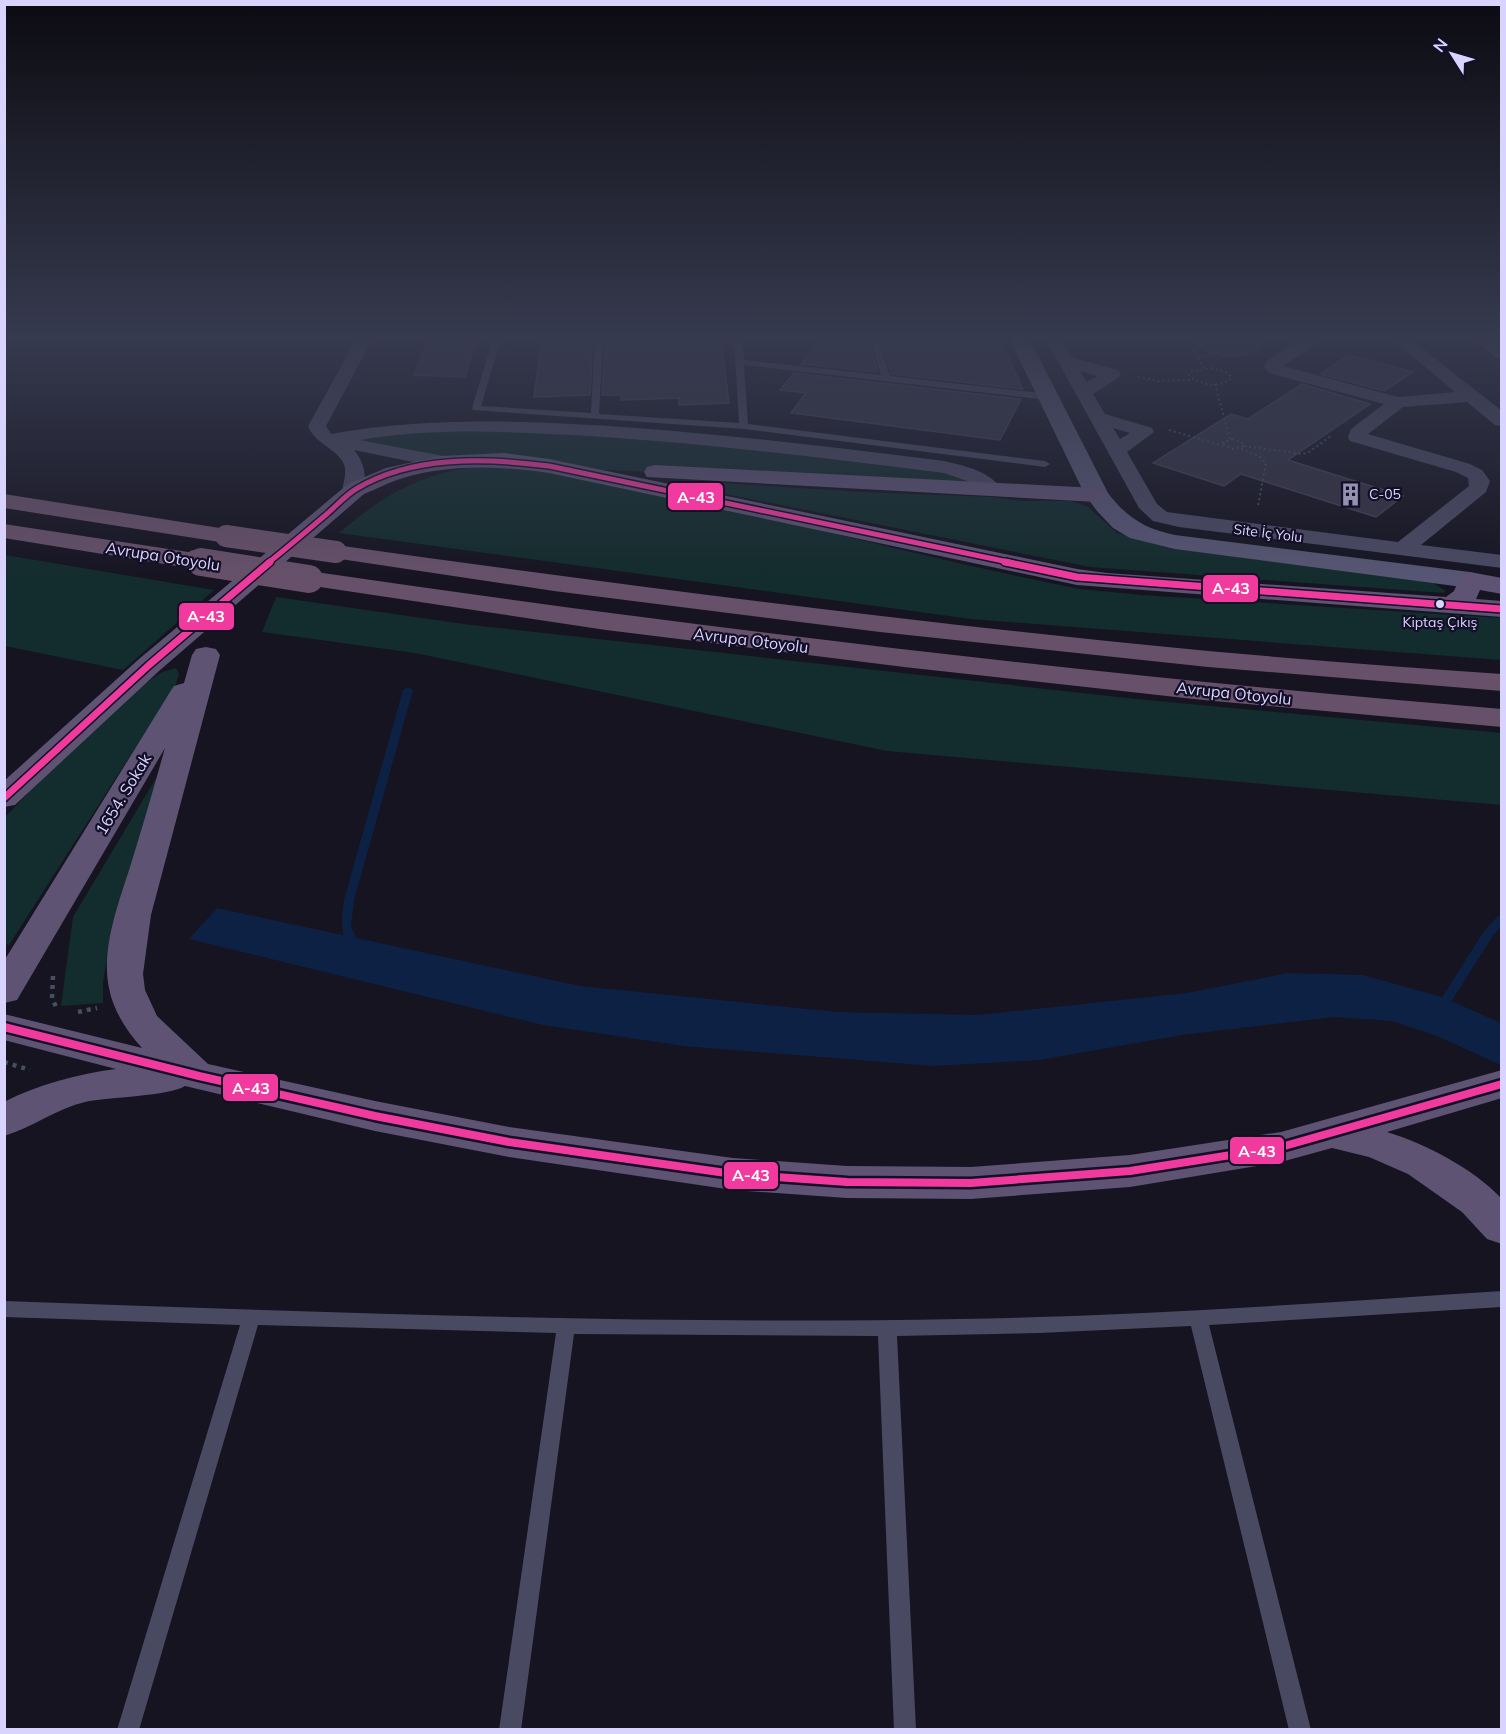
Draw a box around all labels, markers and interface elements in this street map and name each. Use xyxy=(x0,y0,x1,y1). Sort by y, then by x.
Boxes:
north arrow xyxy=(1422,24,1482,84)
text: N xyxy=(1428,34,1452,56)
building icon: C-05 xyxy=(1338,481,1364,507)
line badge: A-43 xyxy=(667,482,724,511)
place label: C-05 xyxy=(1369,485,1401,503)
text: A-43 xyxy=(677,487,715,507)
street label: Site İç Yolu xyxy=(1233,520,1303,546)
street label: Avrupa Otoyolu xyxy=(104,537,222,575)
line badge: A-43 xyxy=(1202,574,1259,603)
text: A-43 xyxy=(1212,578,1250,598)
marker: Kiptaş Çıkış xyxy=(1434,598,1446,610)
line badge: A-43 xyxy=(178,602,235,631)
text: A-43 xyxy=(187,606,225,626)
place label: Kiptaş Çıkış xyxy=(1403,613,1477,631)
street label: Avrupa Otoyolu xyxy=(692,623,810,657)
street label: Avrupa Otoyolu xyxy=(1175,677,1293,709)
street label: 1654. Sokak xyxy=(91,749,155,838)
line badge: A-43 xyxy=(222,1073,279,1102)
text: A-43 xyxy=(232,1078,270,1098)
line badge: A-43 xyxy=(1229,1136,1285,1165)
text: A-43 xyxy=(1238,1141,1276,1161)
line badge: A-43 xyxy=(723,1161,779,1190)
text: A-43 xyxy=(732,1165,770,1185)

